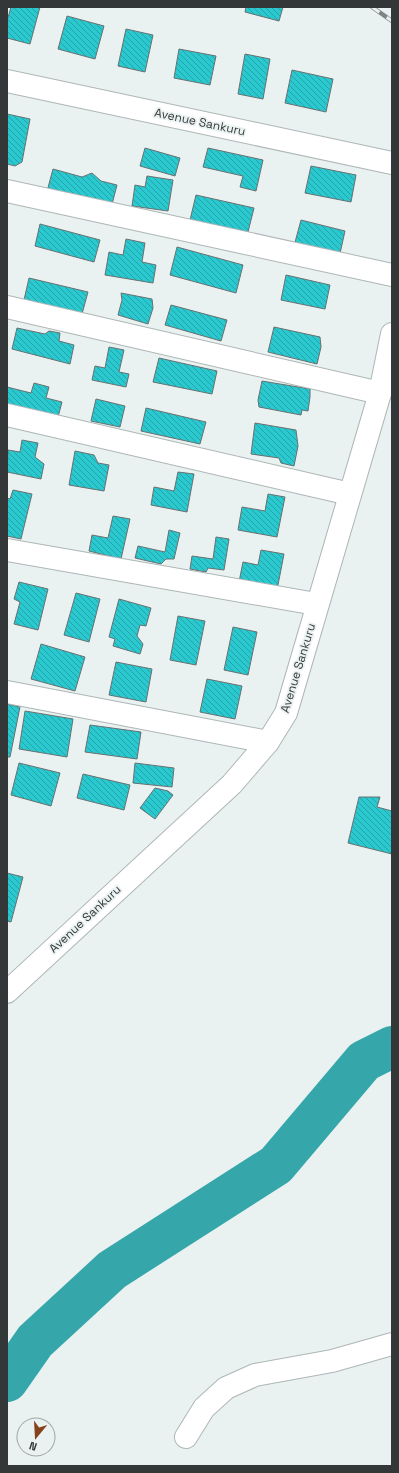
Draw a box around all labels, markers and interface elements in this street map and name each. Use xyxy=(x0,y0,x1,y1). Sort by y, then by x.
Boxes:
street label: Avenue Sankuru xyxy=(153,105,247,139)
street label: Avenue Sankuru xyxy=(277,621,319,715)
street label: Avenue Sankuru xyxy=(46,882,124,956)
north arrow xyxy=(16,1417,56,1457)
text: N xyxy=(27,1439,39,1454)

